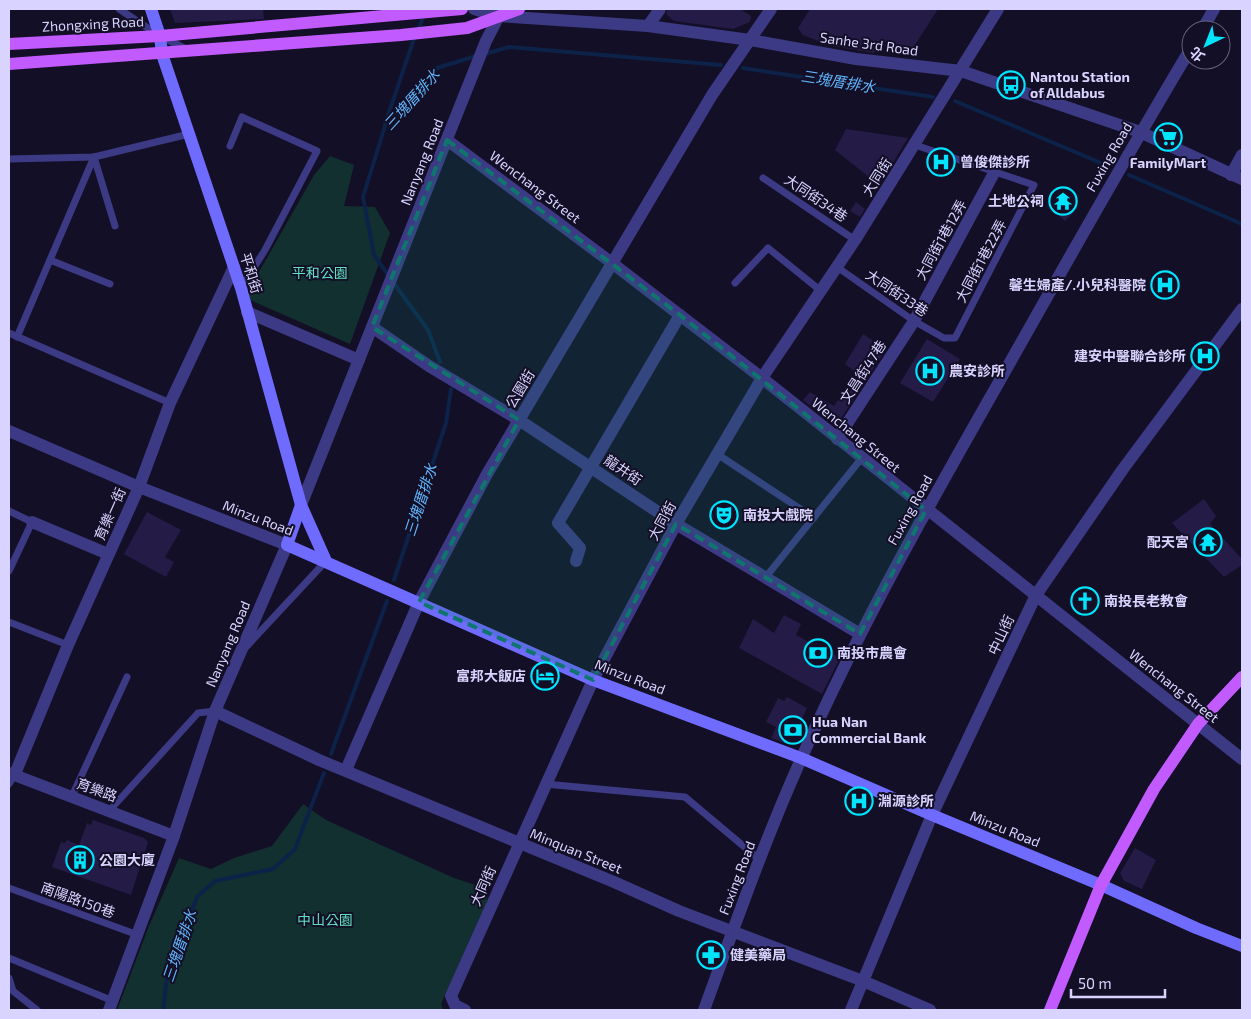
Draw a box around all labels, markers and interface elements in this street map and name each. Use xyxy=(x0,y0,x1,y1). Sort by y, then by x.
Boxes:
street label: Zhongxing Road xyxy=(42,12,144,35)
north arrow xyxy=(1181,20,1231,70)
street label: Sanhe 3rd Road xyxy=(819,28,919,59)
text: 北 xyxy=(1186,44,1208,66)
water label: 三塊厝排水 xyxy=(379,65,444,133)
water label: 三塊厝排水 xyxy=(800,66,878,96)
place label: Nantou Station of Alldabus xyxy=(1030,68,1130,101)
bus stop icon: Nantou Station of Alldabus xyxy=(996,70,1026,100)
street label: Nanyang Road xyxy=(396,116,447,208)
street label: Fuxing Road xyxy=(1082,119,1135,195)
supermarket icon: FamilyMart xyxy=(1153,122,1183,152)
street label: Wenchang Street xyxy=(487,147,584,226)
hospital icon: 曾俊傑診所 xyxy=(926,147,956,177)
place label: 曾俊傑診所 xyxy=(960,153,1030,170)
street label: 大同街 xyxy=(858,154,895,199)
place label: FamilyMart xyxy=(1130,154,1206,171)
street label: 大同街34巷 xyxy=(782,170,851,225)
temple icon: 土地公祠 xyxy=(1048,186,1078,216)
place label: 土地公祠 xyxy=(988,192,1044,209)
street label: 大同街1巷12弄 xyxy=(912,197,970,283)
street label: 大同街1巷22弄 xyxy=(952,216,1009,305)
street label: 平和街 xyxy=(237,250,266,295)
park label: 平和公園 xyxy=(292,264,348,281)
street label: 大同街33巷 xyxy=(863,266,932,320)
hospital icon: 馨生婦產/.小兒科醫院 xyxy=(1150,270,1180,300)
place label: 馨生婦產/.小兒科醫院 xyxy=(1009,276,1146,293)
street label: 文昌街47巷 xyxy=(836,337,889,406)
hospital icon: 建安中醫聯合診所 xyxy=(1190,341,1220,371)
place label: 建安中醫聯合診所 xyxy=(1074,347,1186,364)
hospital icon: 農安診所 xyxy=(915,356,945,386)
place label: 農安診所 xyxy=(949,362,1005,379)
street label: 公園街 xyxy=(501,366,538,411)
street label: Wenchang Street xyxy=(808,394,904,476)
street label: 龍井街 xyxy=(601,451,645,488)
water label: 三塊厝排水 xyxy=(400,460,441,538)
street label: Fuxing Road xyxy=(883,472,936,548)
street label: 育樂一街 xyxy=(90,485,129,543)
street label: Minzu Road xyxy=(220,496,296,539)
street label: 大同街 xyxy=(644,498,679,543)
theatre icon: 南投大戲院 xyxy=(709,500,739,530)
place label: 南投大戲院 xyxy=(743,506,813,523)
temple icon: 配天宮 xyxy=(1193,527,1223,557)
place label: 配天宮 xyxy=(1147,533,1189,550)
church icon: 南投長老教會 xyxy=(1070,586,1100,616)
place label: 南投長老教會 xyxy=(1104,592,1188,609)
street label: Nanyang Road xyxy=(202,598,253,689)
street label: 中山街 xyxy=(984,612,1017,657)
bank icon: 南投市農會 xyxy=(803,638,833,668)
place label: 南投市農會 xyxy=(837,644,907,661)
street label: Wenchang Street xyxy=(1126,645,1223,726)
street label: Minzu Road xyxy=(592,655,668,698)
hotel icon: 富邦大飯店 xyxy=(530,661,560,691)
place label: 富邦大飯店 xyxy=(456,667,526,684)
place label: Hua Nan Commercial Bank xyxy=(812,713,927,746)
bank icon: Hua Nan Commercial Bank xyxy=(778,715,808,745)
street label: 育樂路 xyxy=(75,774,120,805)
hospital icon: 淵源診所 xyxy=(844,786,874,816)
place label: 淵源診所 xyxy=(878,792,934,809)
street label: Minzu Road xyxy=(968,807,1043,850)
street label: Minquan Street xyxy=(528,824,625,877)
street label: Fuxing Road xyxy=(715,839,758,917)
building icon: 公園大廈 xyxy=(65,845,95,875)
place label: 公園大廈 xyxy=(99,851,155,868)
street label: 大同街 xyxy=(466,863,499,908)
street label: 南陽路150巷 xyxy=(39,878,118,921)
water label: 三塊厝排水 xyxy=(158,906,200,984)
park label: 中山公園 xyxy=(297,911,353,928)
pharmacy icon: 健美藥局 xyxy=(696,940,726,970)
place label: 健美藥局 xyxy=(730,946,786,963)
scale bar xyxy=(1071,966,1165,998)
text: 50 m xyxy=(1078,974,1112,992)

